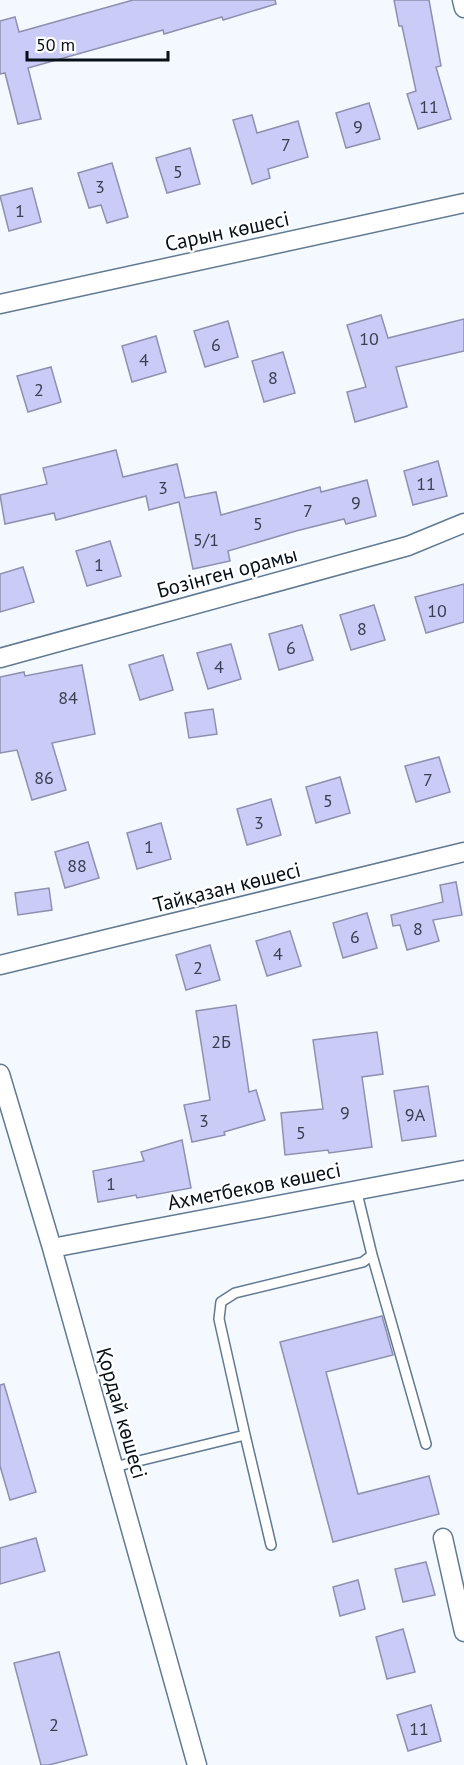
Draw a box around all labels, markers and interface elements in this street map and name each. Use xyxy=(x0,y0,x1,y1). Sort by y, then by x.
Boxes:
scale bar xyxy=(27,24,168,62)
text: 50 m xyxy=(36,33,75,56)
house number: 11 xyxy=(419,95,439,118)
house number: 9 xyxy=(353,115,363,138)
house number: 7 xyxy=(281,133,291,156)
house number: 5 xyxy=(173,160,183,183)
house number: 3 xyxy=(95,175,105,198)
house number: 1 xyxy=(15,199,25,222)
street label: Сарын көшесі xyxy=(162,205,292,257)
house number: 10 xyxy=(359,327,379,350)
house number: 6 xyxy=(211,333,221,356)
house number: 4 xyxy=(139,348,149,371)
house number: 8 xyxy=(268,366,278,389)
house number: 2 xyxy=(34,378,44,401)
house number: 11 xyxy=(416,472,436,495)
house number: 3 xyxy=(158,476,168,499)
house number: 9 xyxy=(351,491,361,514)
house number: 7 xyxy=(303,499,313,522)
house number: 5 xyxy=(253,512,263,535)
house number: 5/1 xyxy=(193,528,219,551)
street label: Бозінген орамы xyxy=(154,540,300,604)
house number: 1 xyxy=(94,553,104,576)
house number: 10 xyxy=(427,599,447,622)
house number: 8 xyxy=(357,617,367,640)
house number: 6 xyxy=(286,636,296,659)
house number: 4 xyxy=(214,655,224,678)
house number: 84 xyxy=(58,686,78,709)
house number: 86 xyxy=(34,766,54,789)
house number: 7 xyxy=(423,768,433,791)
house number: 5 xyxy=(323,789,333,812)
house number: 3 xyxy=(254,811,264,834)
house number: 1 xyxy=(144,835,154,858)
house number: 88 xyxy=(67,854,87,877)
street label: Тайқазан көшесі xyxy=(150,856,304,918)
house number: 8 xyxy=(413,917,423,940)
house number: 6 xyxy=(350,925,360,948)
house number: 4 xyxy=(273,942,283,965)
house number: 2 xyxy=(193,956,203,979)
house number: 2Б xyxy=(211,1030,231,1053)
house number: 9 xyxy=(340,1101,350,1124)
house number: 9А xyxy=(405,1103,426,1126)
house number: 3 xyxy=(199,1109,209,1132)
house number: 5 xyxy=(296,1121,306,1144)
street label: Ахметбеков көшесі xyxy=(165,1156,343,1216)
house number: 1 xyxy=(106,1172,116,1195)
street label: Қордай көшесі xyxy=(90,1344,154,1482)
house number: 2 xyxy=(49,1713,59,1736)
house number: 11 xyxy=(409,1717,429,1740)

